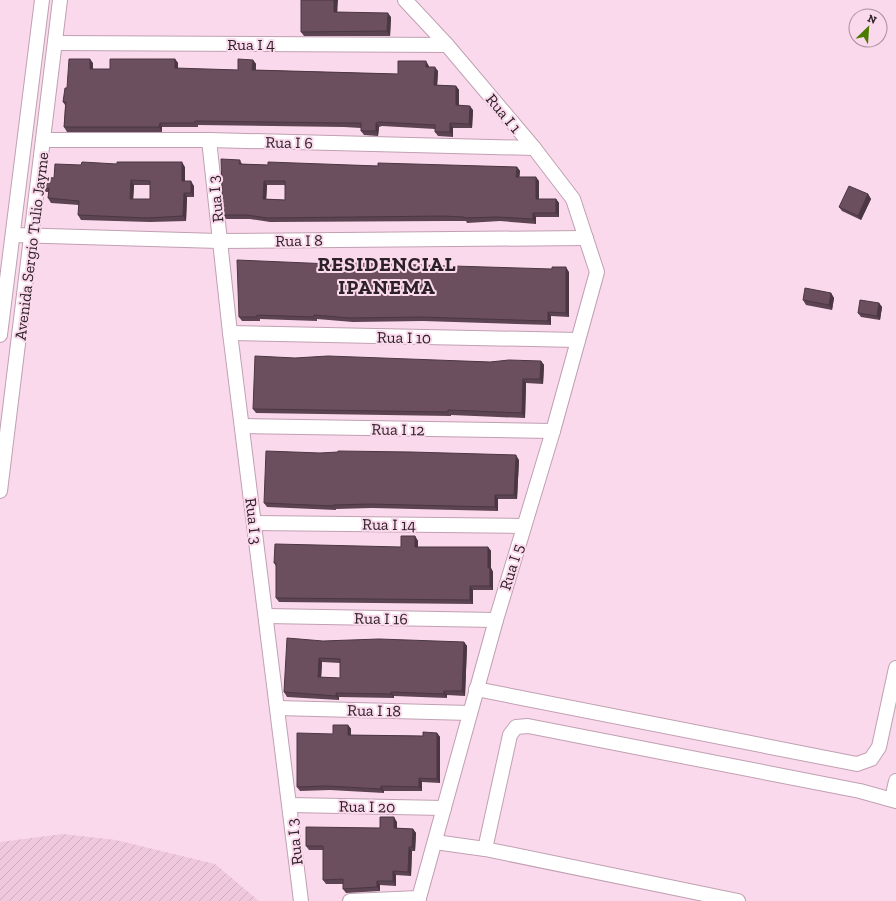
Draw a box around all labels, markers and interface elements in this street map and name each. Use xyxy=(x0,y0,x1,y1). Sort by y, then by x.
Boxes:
north arrow xyxy=(848,8,888,48)
text: N xyxy=(865,12,879,27)
street label: Rua I 4 xyxy=(227,35,275,54)
street label: Rua I 1 xyxy=(482,90,525,137)
street label: Rua I 6 xyxy=(265,133,313,152)
street label: Avenida Sergio Tulio Jayme xyxy=(11,151,52,341)
street label: Rua I 3 xyxy=(204,175,227,223)
street label: Rua I 8 xyxy=(275,231,323,250)
district label: RESIDENCIAL IPANEMA xyxy=(317,252,457,299)
street label: Rua I 10 xyxy=(377,328,431,347)
street label: Rua I 12 xyxy=(371,420,425,439)
street label: Rua I 3 xyxy=(241,497,266,546)
street label: Rua I 14 xyxy=(362,515,416,534)
street label: Rua I 5 xyxy=(495,542,527,592)
street label: Rua I 16 xyxy=(354,609,408,628)
street label: Rua I 18 xyxy=(347,701,401,720)
street label: Rua I 20 xyxy=(339,797,395,816)
street label: Rua I 3 xyxy=(282,817,307,866)

